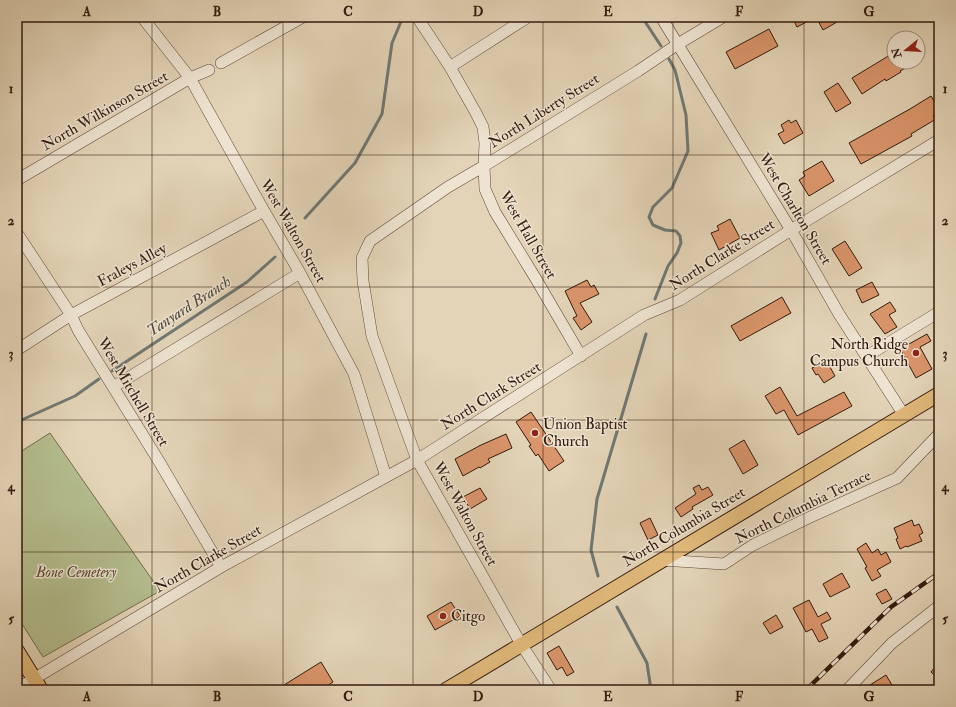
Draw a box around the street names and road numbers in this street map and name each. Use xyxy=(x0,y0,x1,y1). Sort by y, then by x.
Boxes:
street label: North Wilkinson Street xyxy=(38,67,172,155)
street label: North Liberty Street xyxy=(485,69,603,153)
street label: West Charlton Street xyxy=(754,149,836,268)
street label: West Walton Street xyxy=(255,175,330,286)
street label: West Hall Street xyxy=(495,187,561,283)
street label: North Clarke Street xyxy=(666,215,778,295)
street label: Fraleys Alley xyxy=(94,239,170,291)
street label: West Mitchell Street xyxy=(92,333,173,450)
street label: North Clark Street xyxy=(437,357,545,434)
street label: West Walton Street xyxy=(428,458,502,570)
street label: North Columbia Terrace xyxy=(732,466,874,548)
street label: North Columbia Street xyxy=(619,483,749,571)
street label: North Clarke Street xyxy=(151,520,265,597)

